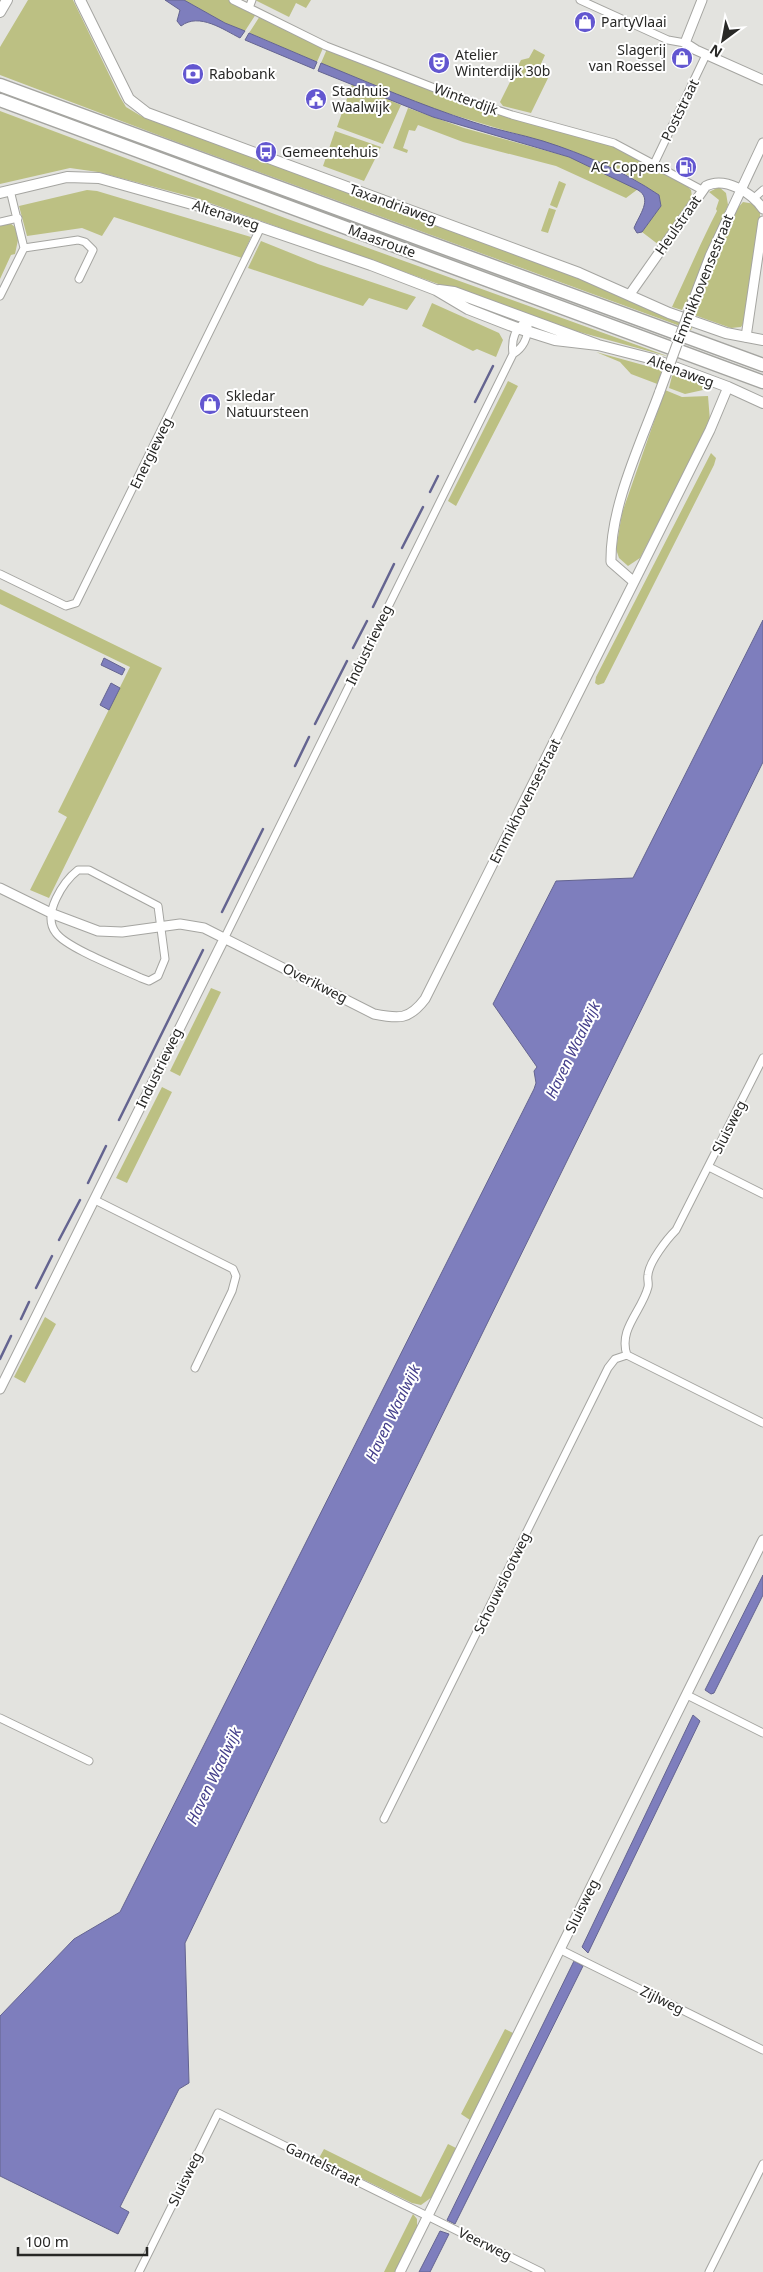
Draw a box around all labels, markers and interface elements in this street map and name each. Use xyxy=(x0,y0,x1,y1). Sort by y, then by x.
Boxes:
shop icon: PartyVlaai xyxy=(573,10,597,34)
place label: PartyVlaai xyxy=(601,12,667,31)
north arrow xyxy=(698,15,748,65)
place label: Slagerij van Roessel xyxy=(589,40,666,75)
text: N xyxy=(706,40,726,63)
place label: Atelier Winterdijk 30b xyxy=(455,45,550,80)
shop icon: Slagerij van Roessel xyxy=(670,46,694,70)
theatre icon: Atelier Winterdijk 30b xyxy=(427,51,451,75)
bank icon: Rabobank xyxy=(181,62,205,86)
place label: Rabobank xyxy=(209,64,276,83)
street label: Poststraat xyxy=(656,76,703,144)
street label: Winterdijk xyxy=(431,78,501,119)
place label: Stadhuis Waalwijk xyxy=(332,81,390,116)
public building icon: Stadhuis Waalwijk xyxy=(304,87,328,111)
bus stop icon: Gemeentehuis xyxy=(254,140,278,164)
place label: Gemeentehuis xyxy=(282,142,378,161)
fuel station icon: AC Coppens xyxy=(674,155,698,179)
place label: AC Coppens xyxy=(591,157,670,176)
street label: Taxandriaweg xyxy=(347,179,440,228)
street label: Heulstraat xyxy=(650,191,705,258)
street label: Altenaweg xyxy=(190,195,262,234)
street label: Emmikhovensestraat xyxy=(668,211,737,346)
street label: Maasroute xyxy=(346,220,419,262)
street label: Altenaweg xyxy=(645,350,717,391)
place label: Skledar Natuursteen xyxy=(226,386,309,421)
shop icon: Skledar Natuursteen xyxy=(198,392,222,416)
street label: Energieweg xyxy=(125,414,176,492)
street label: Industrieweg xyxy=(341,602,396,688)
street label: Emmikhovensestraat xyxy=(485,735,564,867)
street label: Overikweg xyxy=(280,958,351,1007)
water label: Haven Waalwijk xyxy=(540,997,604,1101)
street label: Industrieweg xyxy=(131,1025,186,1111)
street label: Sluisweg xyxy=(707,1097,750,1157)
water label: Haven Waalwijk xyxy=(360,1360,424,1464)
street label: Schouwslootweg xyxy=(469,1529,534,1637)
water label: Haven Waalwijk xyxy=(181,1723,245,1827)
street label: Sluisweg xyxy=(560,1876,603,1936)
street label: Zijlweg xyxy=(637,1981,687,2018)
street label: Gantelstraat xyxy=(283,2137,364,2190)
street label: Sluisweg xyxy=(163,2149,206,2209)
street label: Veerweg xyxy=(455,2222,515,2265)
scale bar xyxy=(18,2224,146,2256)
text: 100 m xyxy=(25,2231,69,2251)

